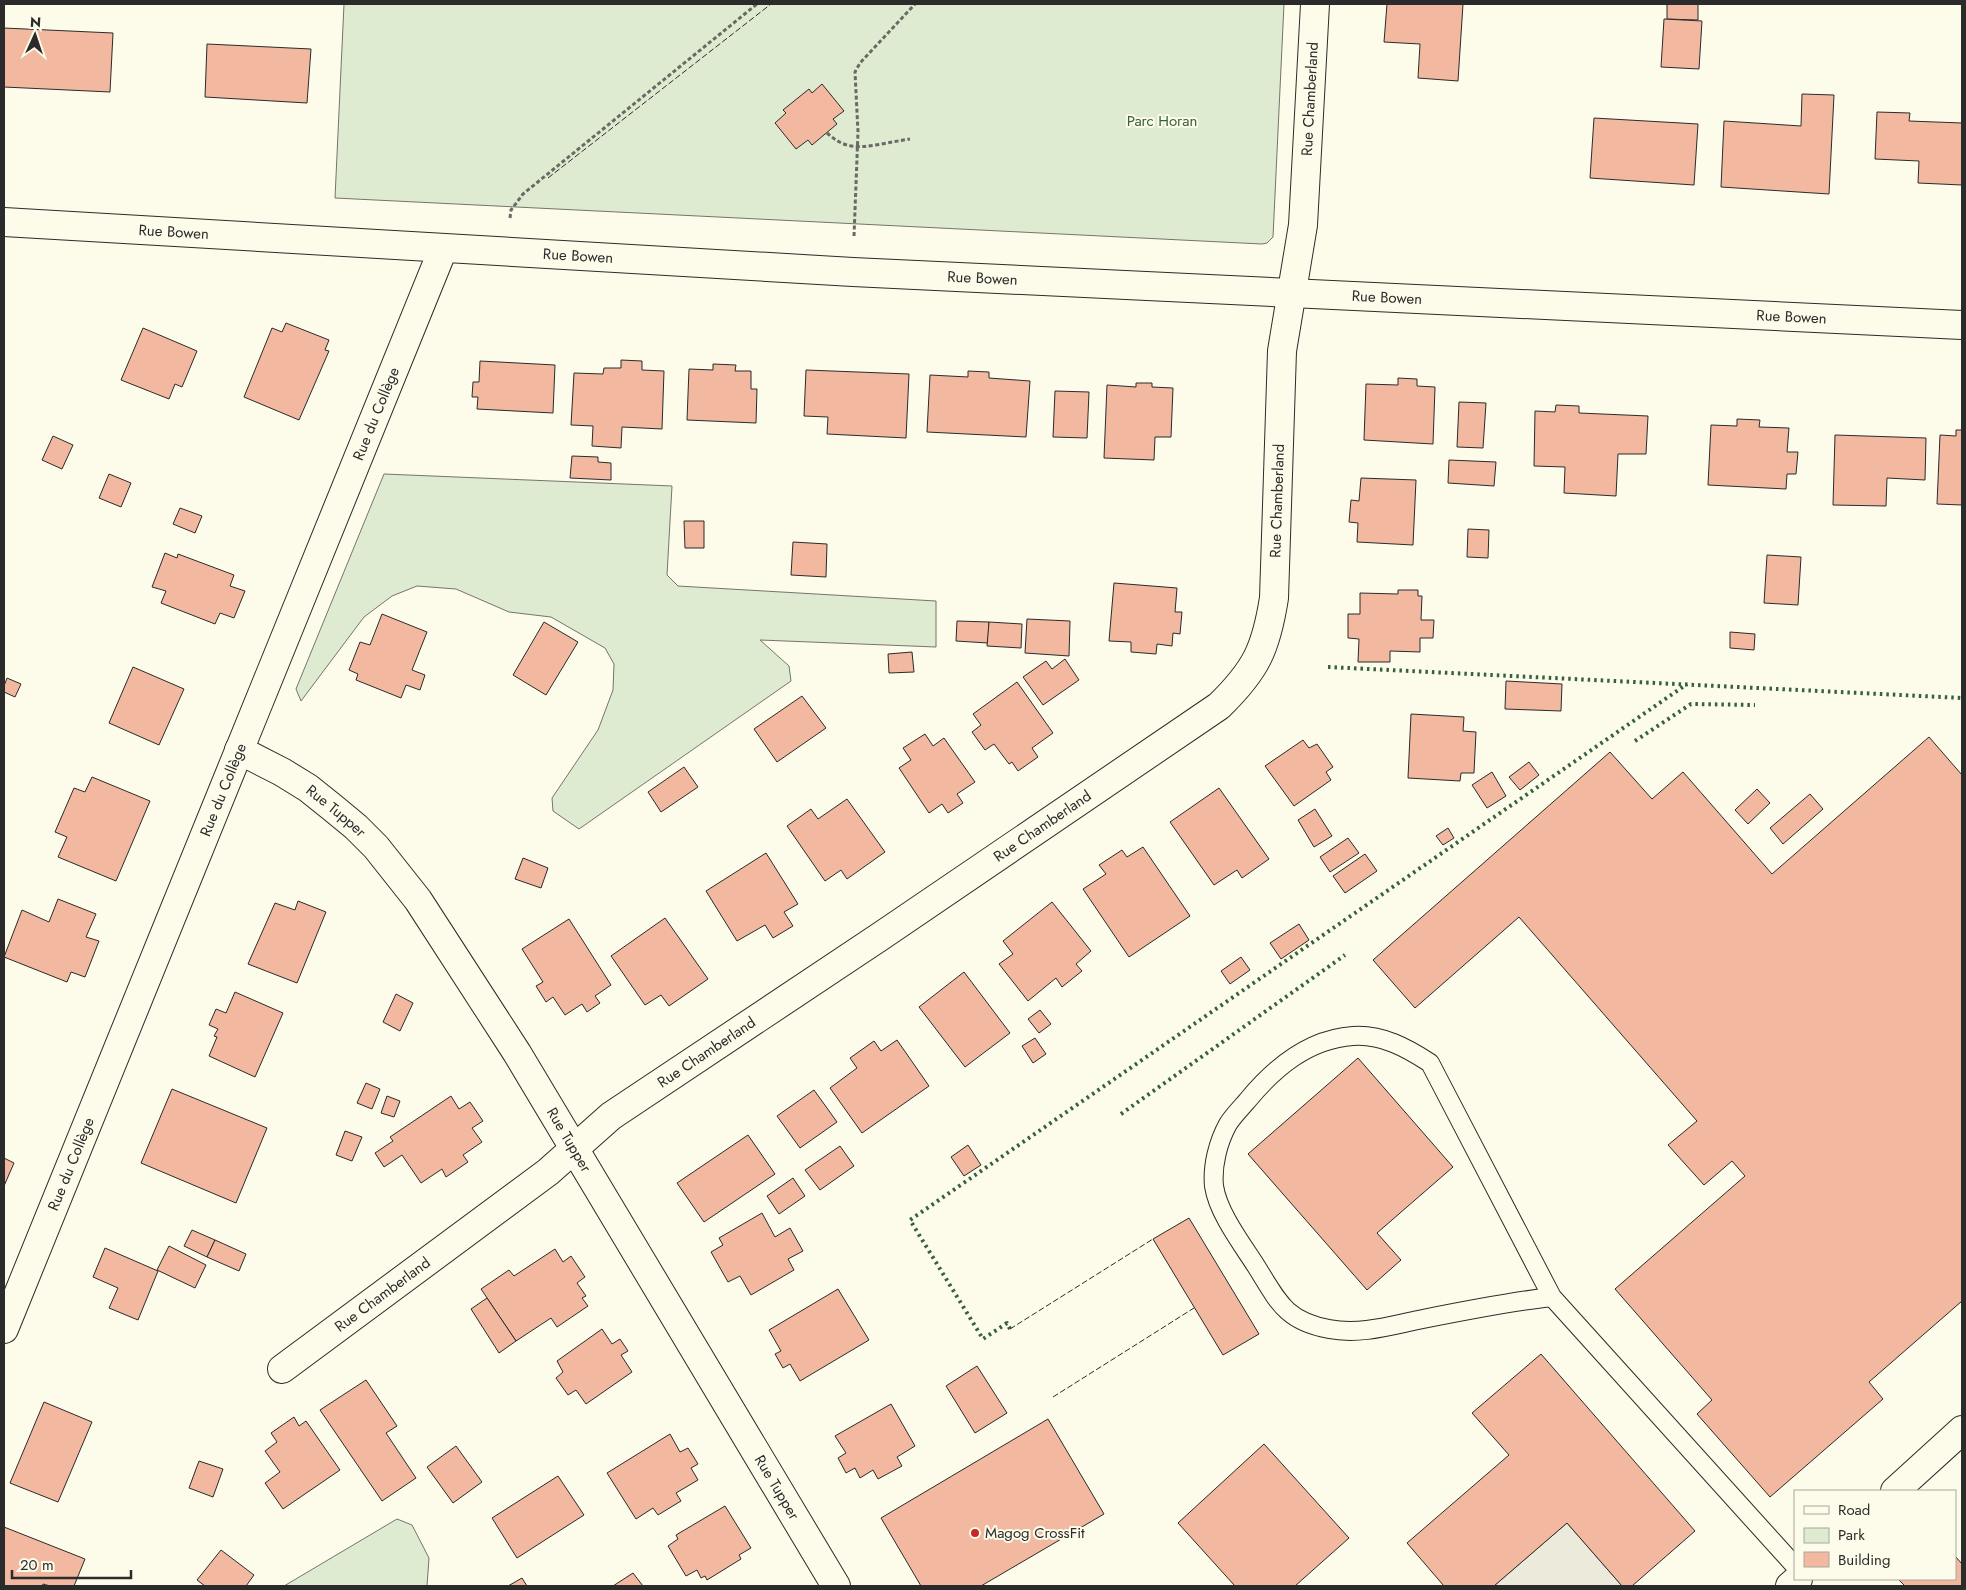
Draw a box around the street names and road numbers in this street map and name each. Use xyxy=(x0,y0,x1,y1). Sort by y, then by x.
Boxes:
street label: Rue Chamberland xyxy=(1296,41,1324,156)
street label: Rue Bowen xyxy=(138,219,210,245)
street label: Rue Bowen xyxy=(542,243,614,269)
street label: Rue Bowen xyxy=(947,266,1018,291)
street label: Rue Bowen xyxy=(1351,285,1423,310)
street label: Rue Bowen xyxy=(1756,304,1827,330)
street label: Rue du Collège xyxy=(347,364,405,464)
street label: Rue Chamberland xyxy=(1264,443,1290,558)
street label: Rue du Collège xyxy=(194,740,252,840)
street label: Rue Tupper xyxy=(301,779,372,843)
street label: Rue Chamberland xyxy=(989,785,1096,867)
street label: Rue Chamberland xyxy=(653,1012,760,1093)
street label: Rue Tupper xyxy=(541,1103,597,1177)
street label: Rue du Collège xyxy=(42,1114,100,1214)
street label: Rue Chamberland xyxy=(330,1252,435,1337)
street label: Rue Tupper xyxy=(749,1451,805,1525)

